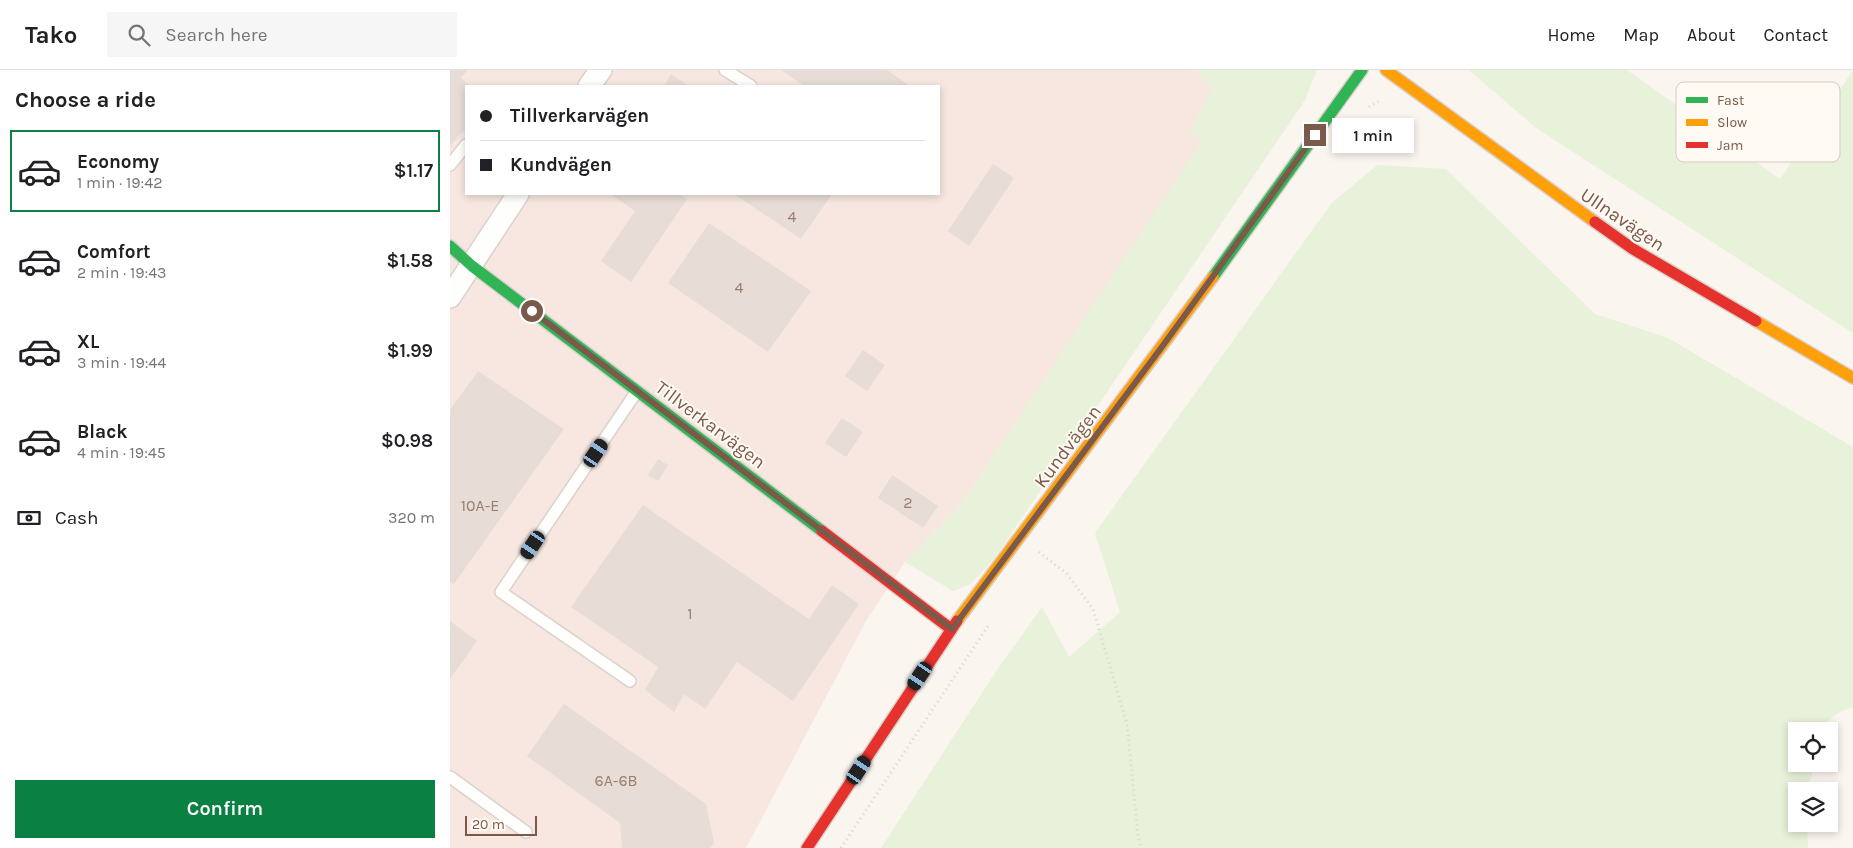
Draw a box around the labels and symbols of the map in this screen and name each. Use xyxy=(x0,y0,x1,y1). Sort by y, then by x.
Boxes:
legend xyxy=(1676,82,1840,162)
text: Fast xyxy=(1717,92,1744,109)
text: Slow xyxy=(1717,114,1747,131)
callout: 1 min xyxy=(1332,118,1415,152)
route end xyxy=(1304,124,1326,146)
text: Jam xyxy=(1717,137,1743,154)
street label: Ullnavägen xyxy=(1576,184,1669,256)
house number: 4 xyxy=(788,207,797,226)
house number: 4 xyxy=(735,278,744,297)
route start xyxy=(521,300,543,322)
street label: Tillverkarvägen xyxy=(651,376,770,473)
street label: Kundvägen xyxy=(1030,401,1106,492)
car xyxy=(581,436,610,470)
house number: 2 xyxy=(903,493,913,512)
house number: 10A-E xyxy=(461,496,499,515)
car xyxy=(518,528,547,562)
house number: 1 xyxy=(687,604,693,623)
car xyxy=(905,659,934,693)
car xyxy=(844,753,873,787)
house number: 6A-6B xyxy=(594,771,638,790)
scale bar xyxy=(465,813,538,836)

